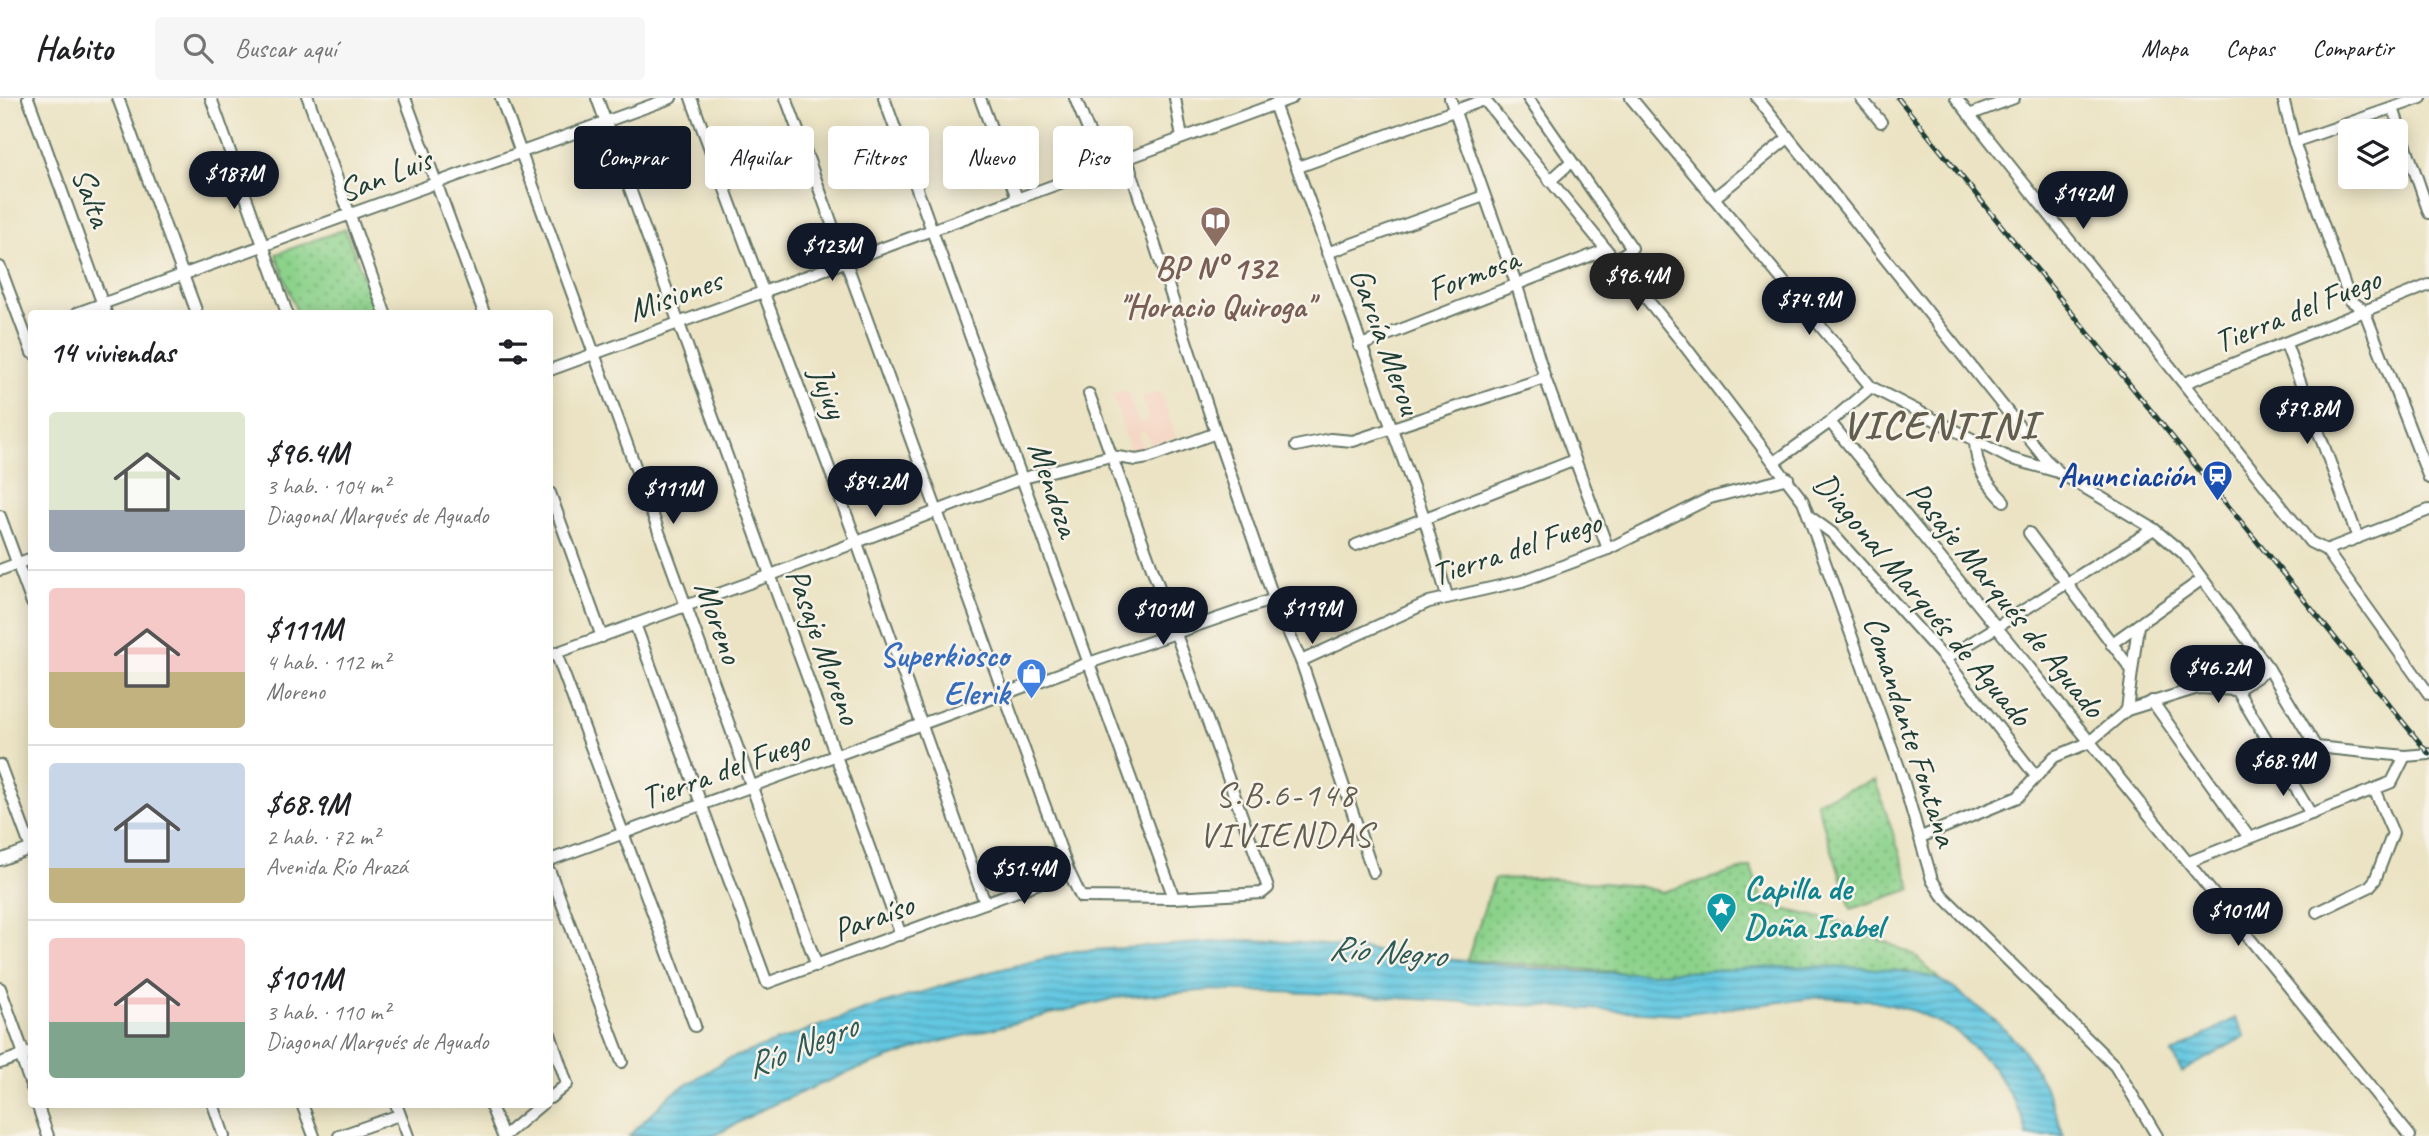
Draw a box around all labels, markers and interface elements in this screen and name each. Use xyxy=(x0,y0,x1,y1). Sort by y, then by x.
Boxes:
search box xyxy=(155,17,645,80)
text: Habito xyxy=(35,27,113,69)
icon: search xyxy=(179,29,217,67)
text: Buscar aquí xyxy=(235,32,337,65)
text: Mapa xyxy=(2141,33,2188,63)
text: Capas xyxy=(2226,33,2274,63)
text: Compartir xyxy=(2312,33,2394,63)
map controls xyxy=(2338,119,2408,189)
button: layers xyxy=(2338,119,2408,189)
chip: Comprar xyxy=(574,126,691,189)
chip: Alquilar xyxy=(705,126,814,189)
chip: Filtros xyxy=(828,126,929,189)
chip: Nuevo xyxy=(943,126,1039,189)
chip: Piso xyxy=(1053,126,1133,189)
street label: San Luis xyxy=(332,137,440,212)
pin: $187M xyxy=(185,152,283,211)
text: $187M xyxy=(205,159,263,188)
street label: Salta xyxy=(62,162,123,234)
pin: $142M xyxy=(2034,172,2132,231)
text: $142M xyxy=(2054,179,2112,208)
library icon: BP N° 132 "Horacio Quiroga" xyxy=(1199,204,1233,248)
pin: $123M xyxy=(783,223,881,283)
text: $123M xyxy=(803,231,861,260)
street label: Formosa xyxy=(1421,237,1527,311)
place label: BP N° 132 "Horacio Quiroga" xyxy=(1119,247,1320,327)
pin: $96.4M xyxy=(1580,254,1694,313)
street label: Tierra del Fuego xyxy=(2207,257,2389,362)
street label: Misiones xyxy=(623,258,730,331)
text: $96.4M xyxy=(1606,261,1668,290)
street label: García Merou xyxy=(1340,262,1432,422)
pin: $74.9M xyxy=(1752,278,1866,337)
text: $74.9M xyxy=(1778,285,1840,314)
text: 14 viviendas xyxy=(49,333,175,371)
icon: filters xyxy=(494,333,532,371)
street label: Jujuy xyxy=(800,359,859,426)
pin: $79.8M xyxy=(2250,386,2364,446)
text: $79.8M xyxy=(2276,394,2338,423)
district label: VICENTINI xyxy=(1842,400,2045,450)
text: $96.4M xyxy=(266,434,348,472)
street label: Mendoza xyxy=(1018,436,1091,544)
icon: home xyxy=(105,440,189,524)
place label: Anunciación xyxy=(2058,454,2196,496)
station icon: Anunciación xyxy=(2201,458,2235,502)
pin: $84.2M xyxy=(818,460,932,519)
street label: Diagonal Marqués de Aguado xyxy=(1804,463,2043,736)
pin: $111M xyxy=(624,466,722,526)
text: $84.2M xyxy=(844,467,906,496)
text: 3 hab. · 104 m² xyxy=(266,472,390,501)
street label: Pasaje Marqués de Aguado xyxy=(1897,472,2116,728)
text: $111M xyxy=(644,474,702,503)
street label: Tierra del Fuego xyxy=(1426,500,1608,595)
text: Diagonal Marqués de Aguado xyxy=(266,501,488,530)
street label: Pasaje Moreno xyxy=(776,562,872,731)
street label: Moreno xyxy=(685,575,754,670)
pin: $119M xyxy=(1263,587,1361,646)
pin: $101M xyxy=(1114,588,1212,647)
text: $119M xyxy=(1283,594,1341,623)
text: $101M xyxy=(1134,595,1192,624)
text: $111M xyxy=(266,610,342,648)
street label: Comandante Fontana xyxy=(1854,611,1969,854)
icon: home xyxy=(105,616,189,700)
place label: Superkiosco Elerik xyxy=(880,634,1012,714)
pin: $46.2M xyxy=(2161,646,2275,705)
text: 4 hab. · 112 m² xyxy=(266,648,390,677)
text: $46.2M xyxy=(2186,653,2250,682)
shop icon: Superkiosco Elerik xyxy=(1015,657,1049,701)
text: Moreno xyxy=(266,677,325,706)
street label: Tierra del Fuego xyxy=(635,718,817,819)
pin: $68.9M xyxy=(2226,738,2340,798)
text: $68.9M xyxy=(2252,746,2314,775)
district label: S.B.6-148 VIVIENDAS xyxy=(1199,772,1378,857)
text: $68.9M xyxy=(266,785,348,823)
icon: home xyxy=(105,791,189,875)
text: 2 hab. · 72 m² xyxy=(266,823,379,852)
pin: $51.4M xyxy=(967,846,1081,906)
text: Avenida Río Arazá xyxy=(266,852,408,881)
text: $51.4M xyxy=(993,854,1055,883)
place label: Capilla de Doña Isabel xyxy=(1744,867,1889,947)
street label: Paraíso xyxy=(827,882,921,951)
pin: $101M xyxy=(2189,888,2287,948)
place icon: Capilla de Doña Isabel xyxy=(1704,890,1738,934)
text: $101M xyxy=(2209,896,2267,925)
water label: Río Negro xyxy=(1328,925,1451,978)
text: $101M xyxy=(266,960,342,998)
icon: home xyxy=(105,966,189,1050)
text: 3 hab. · 110 m² xyxy=(266,998,390,1027)
water label: Río Negro xyxy=(739,1002,867,1089)
text: Diagonal Marqués de Aguado xyxy=(266,1027,488,1056)

